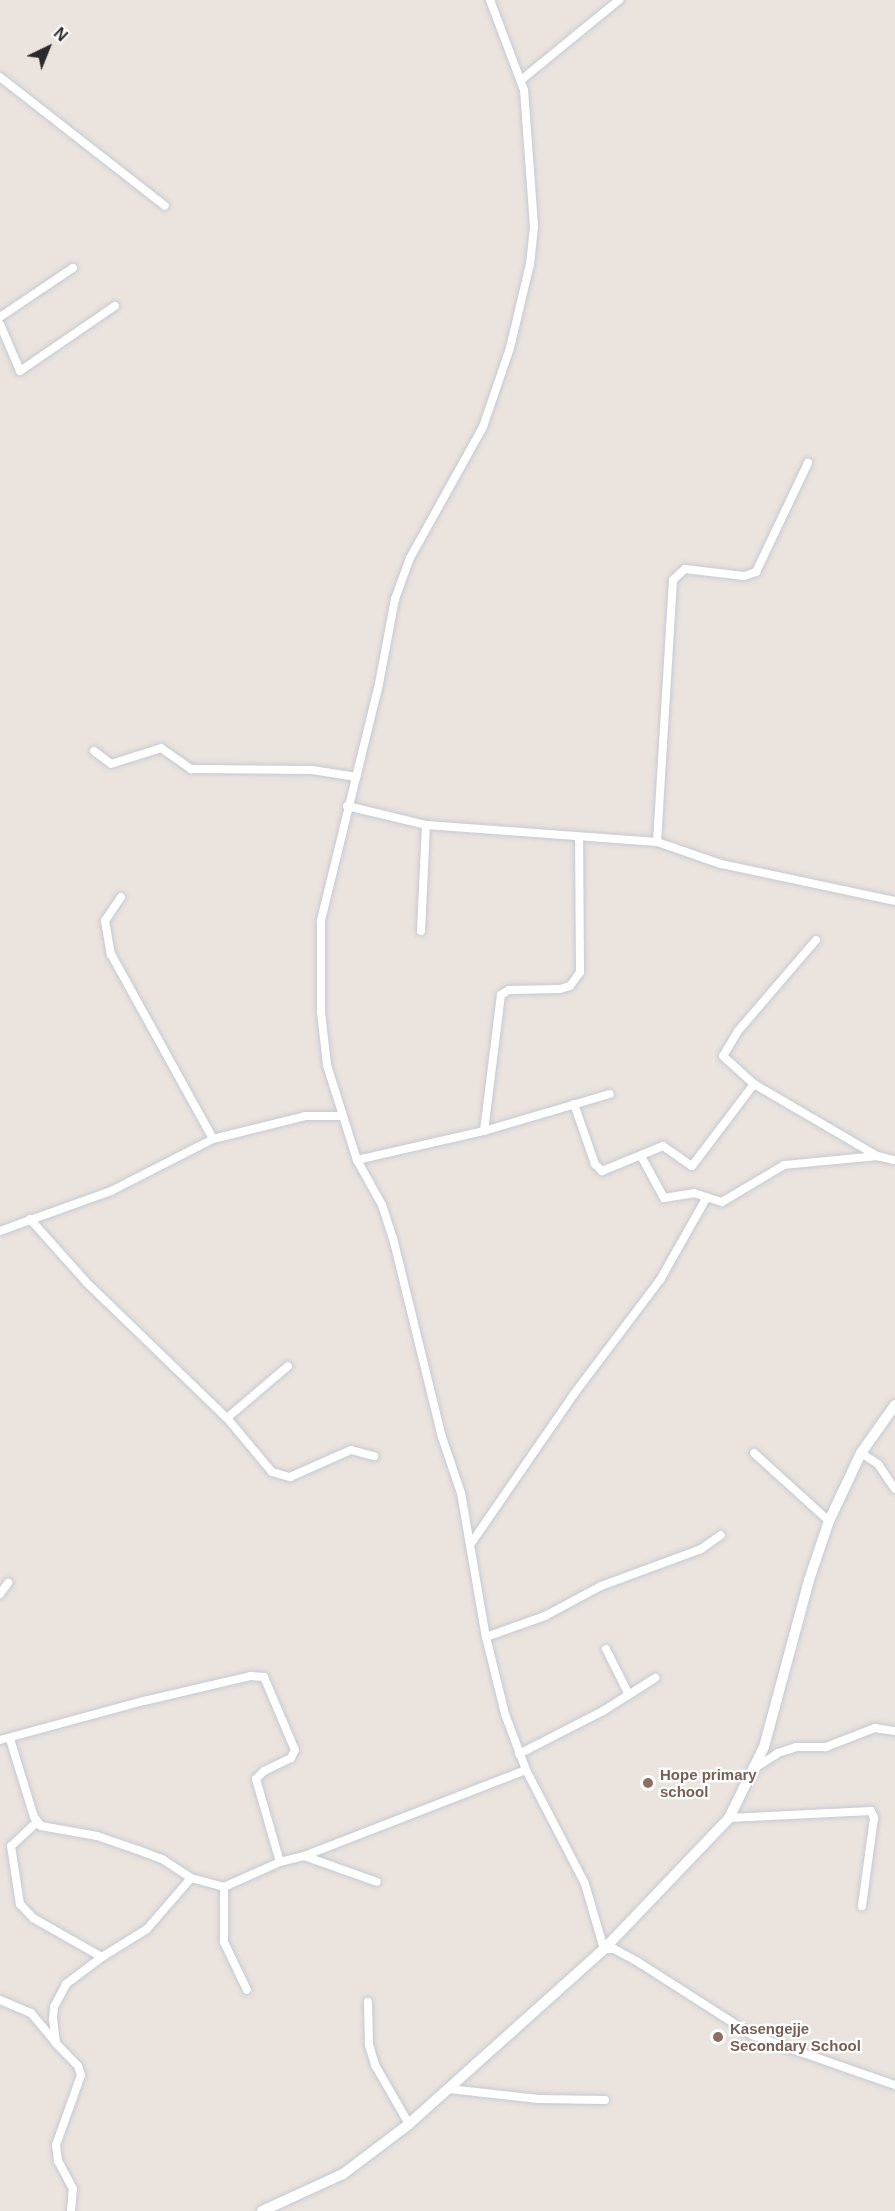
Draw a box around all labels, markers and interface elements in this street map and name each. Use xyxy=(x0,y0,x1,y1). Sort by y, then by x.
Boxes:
north arrow xyxy=(18,18,78,78)
text: N xyxy=(51,24,71,45)
place label: Hope primary school xyxy=(660,1765,757,1800)
marker: Hope primary school xyxy=(641,1776,655,1790)
place label: Kasengejje Secondary School xyxy=(730,2019,861,2054)
marker: Kasengejje Secondary School xyxy=(711,2030,725,2044)

